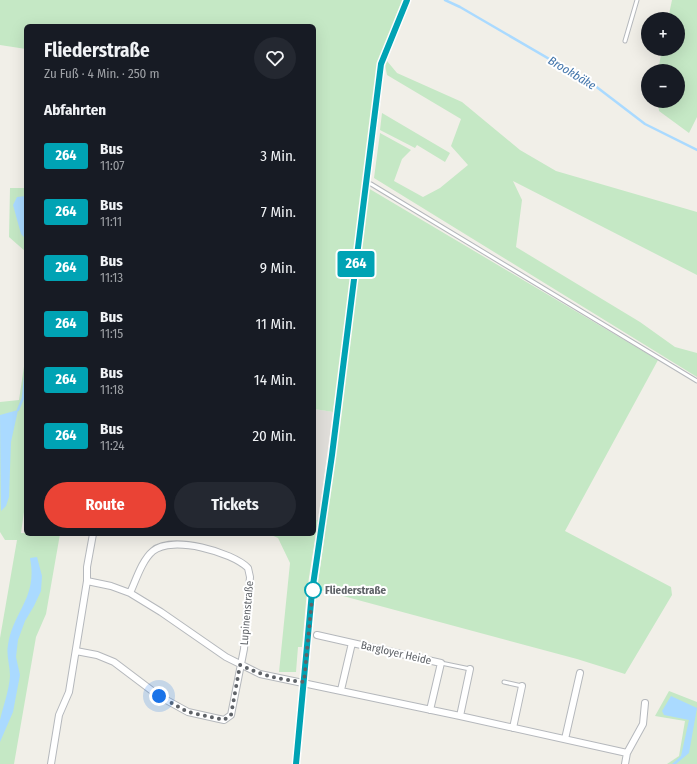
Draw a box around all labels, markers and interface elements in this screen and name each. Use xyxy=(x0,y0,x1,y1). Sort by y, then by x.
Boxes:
map controls xyxy=(641,12,685,108)
button: + xyxy=(641,12,685,56)
button: heart xyxy=(254,37,296,79)
text: Fliederstraße xyxy=(44,39,150,62)
water label: Brookbäke xyxy=(546,53,599,93)
button: − xyxy=(641,64,685,108)
text: Zu Fuß · 4 Min. · 250 m xyxy=(44,66,159,81)
text: Abfahrten xyxy=(44,101,106,119)
text: Bus xyxy=(100,140,123,158)
text: 264 xyxy=(56,147,77,164)
text: 3 Min. xyxy=(260,147,296,165)
text: 11:07 xyxy=(100,158,125,173)
text: Bus xyxy=(100,196,123,214)
text: 264 xyxy=(56,203,77,220)
text: 7 Min. xyxy=(261,203,296,221)
text: 11:11 xyxy=(100,214,122,229)
line badge: 264 xyxy=(333,251,379,277)
text: Bus xyxy=(100,252,123,270)
text: 264 xyxy=(346,255,367,272)
text: 264 xyxy=(56,259,77,276)
text: 9 Min. xyxy=(260,259,296,277)
text: 11:13 xyxy=(100,270,123,285)
text: Bus xyxy=(100,308,123,326)
text: 264 xyxy=(56,315,77,332)
text: 11 Min. xyxy=(255,315,296,333)
text: 11:15 xyxy=(100,326,123,341)
text: Bus xyxy=(100,364,123,382)
text: 264 xyxy=(56,371,77,388)
text: 14 Min. xyxy=(254,371,296,389)
text: 11:18 xyxy=(100,382,124,397)
text: Bus xyxy=(100,420,123,438)
text: 264 xyxy=(56,427,77,444)
text: 20 Min. xyxy=(253,427,296,445)
text: 11:24 xyxy=(100,438,124,453)
button: Route xyxy=(44,482,166,528)
button: Tickets xyxy=(174,482,296,528)
street label: Lupinenstraße xyxy=(238,580,256,646)
marker: Fliederstraße xyxy=(304,581,322,599)
place label: Fliederstraße xyxy=(325,584,387,597)
street label: Bargloyer Heide xyxy=(360,639,432,667)
your location xyxy=(149,686,169,706)

